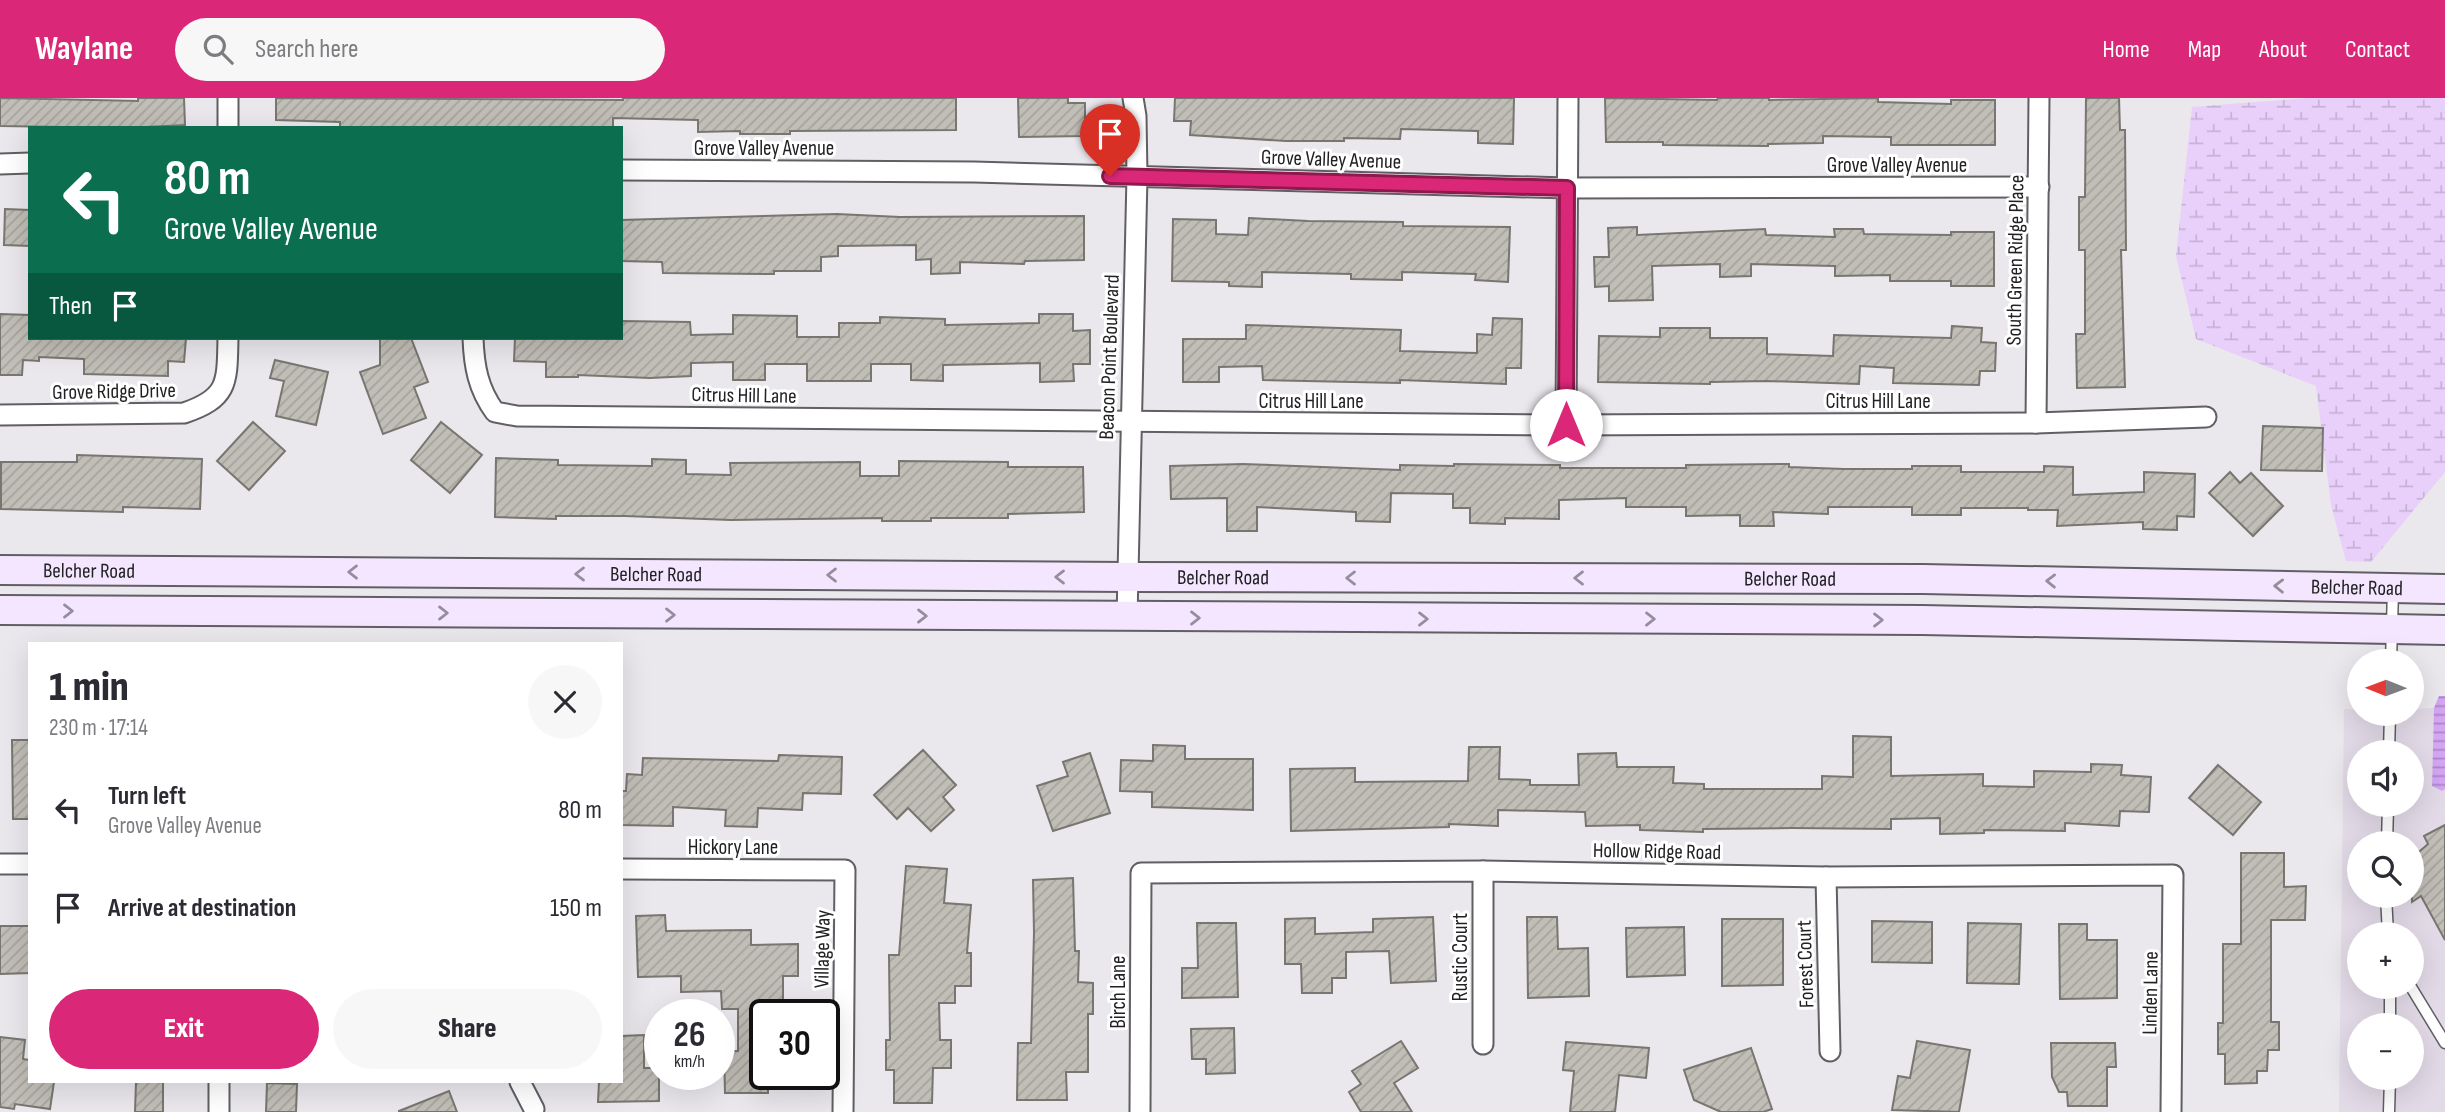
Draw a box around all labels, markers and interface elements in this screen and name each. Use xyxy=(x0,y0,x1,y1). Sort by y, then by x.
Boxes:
search box xyxy=(175,18,665,81)
text: Waylane xyxy=(35,29,133,69)
icon: search xyxy=(199,30,237,68)
text: Search here xyxy=(255,34,358,65)
text: Home xyxy=(2102,35,2150,64)
text: Map xyxy=(2188,35,2221,64)
text: About xyxy=(2259,35,2307,64)
text: Contact xyxy=(2345,35,2410,64)
pin xyxy=(1080,104,1140,176)
icon: arrive xyxy=(1091,115,1129,153)
street label: Grove Valley Avenue xyxy=(694,136,834,161)
street label: Grove Valley Avenue xyxy=(1260,145,1402,174)
text: 80 m xyxy=(164,150,251,209)
street label: Grove Valley Avenue xyxy=(1827,153,1967,178)
icon: left xyxy=(49,154,140,245)
street label: South Green Ridge Place xyxy=(2002,174,2029,346)
text: Grove Valley Avenue xyxy=(164,210,378,249)
street label: Beacon Point Boulevard xyxy=(1094,274,1125,440)
icon: arrive xyxy=(106,287,144,325)
text: Then xyxy=(49,291,92,322)
street label: Grove Ridge Drive xyxy=(52,378,176,405)
street label: Citrus Hill Lane xyxy=(691,382,797,409)
position arrow xyxy=(1529,388,1603,462)
street label: Citrus Hill Lane xyxy=(1258,389,1364,414)
street label: Citrus Hill Lane xyxy=(1825,389,1931,414)
street label: Belcher Road xyxy=(43,558,135,584)
street label: Belcher Road xyxy=(610,562,702,587)
one-way arrow xyxy=(347,564,357,580)
street label: Belcher Road xyxy=(1177,565,1269,590)
one-way arrow xyxy=(574,566,585,582)
one-way arrow xyxy=(826,567,837,583)
street label: Belcher Road xyxy=(1744,567,1836,592)
one-way arrow xyxy=(1054,569,1064,585)
one-way arrow xyxy=(1346,570,1356,586)
one-way arrow xyxy=(1573,570,1584,586)
one-way arrow xyxy=(2046,574,2057,589)
street label: Belcher Road xyxy=(2311,574,2403,601)
one-way arrow xyxy=(2273,578,2284,594)
one-way arrow xyxy=(63,603,74,618)
one-way arrow xyxy=(438,605,448,621)
one-way arrow xyxy=(665,607,676,623)
one-way arrow xyxy=(917,608,928,624)
one-way arrow xyxy=(1190,610,1201,626)
one-way arrow xyxy=(1418,611,1428,627)
one-way arrow xyxy=(1645,611,1656,627)
one-way arrow xyxy=(1873,612,1883,628)
north arrow xyxy=(2347,649,2424,726)
map controls xyxy=(2347,649,2424,1090)
text: 1 min xyxy=(49,662,129,713)
button: close xyxy=(528,665,602,739)
text: 230 m · 17:14 xyxy=(49,714,148,742)
button: sound xyxy=(2347,740,2424,817)
text: Turn left xyxy=(108,781,186,812)
icon: left xyxy=(49,791,87,829)
text: 80 m xyxy=(558,795,602,826)
text: Grove Valley Avenue xyxy=(108,812,262,840)
button: search xyxy=(2347,831,2424,908)
street label: Hickory Lane xyxy=(688,835,778,860)
street label: Hollow Ridge Road xyxy=(1593,838,1721,865)
icon: arrive xyxy=(49,889,87,927)
text: Arrive at destination xyxy=(108,893,296,924)
text: 150 m xyxy=(550,893,602,924)
street label: Village Way xyxy=(809,910,836,988)
street label: Rustic Court xyxy=(1448,913,1473,1001)
street label: Forest Court xyxy=(1791,920,1820,1008)
button: + xyxy=(2347,922,2424,999)
street label: Linden Lane xyxy=(2137,951,2164,1035)
street label: Birch Lane xyxy=(1106,956,1131,1028)
button: Exit xyxy=(49,989,319,1069)
button: Share xyxy=(333,989,602,1069)
speed limit sign: 30 xyxy=(749,999,840,1090)
button: − xyxy=(2347,1013,2424,1090)
text: 26 xyxy=(674,1014,705,1057)
text: km/h xyxy=(674,1051,705,1072)

